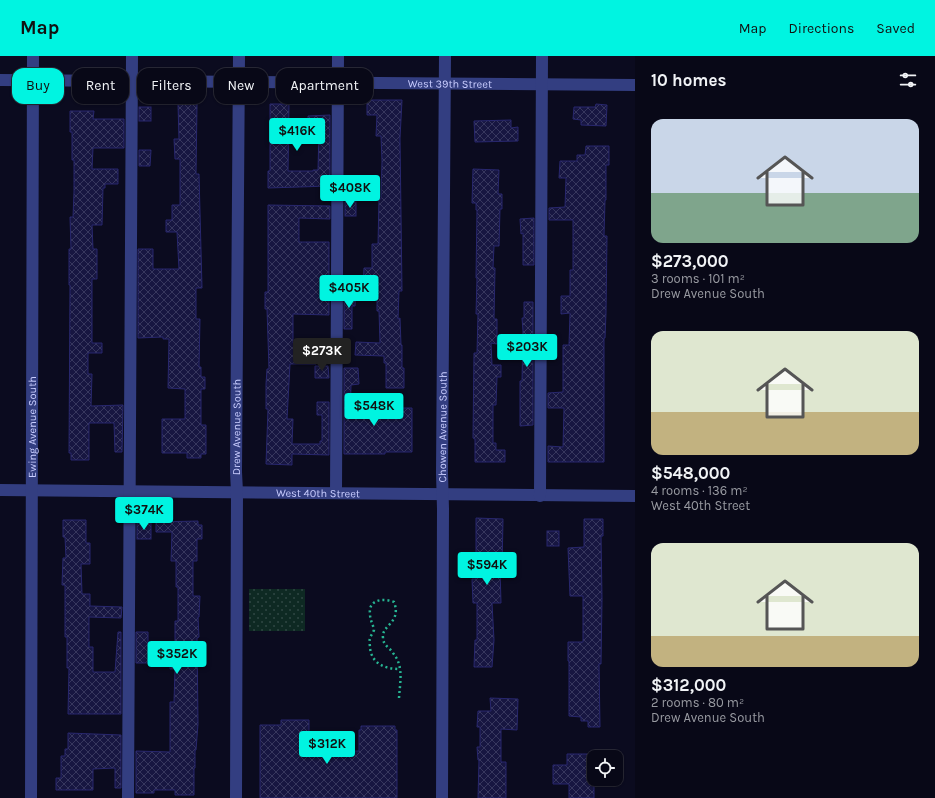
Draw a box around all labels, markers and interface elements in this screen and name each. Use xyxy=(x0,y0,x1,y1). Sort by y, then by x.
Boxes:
text: Map xyxy=(20,17,59,39)
text: Map xyxy=(739,20,767,37)
text: Directions xyxy=(789,20,854,37)
text: Saved xyxy=(876,20,915,37)
chip: Buy xyxy=(12,68,64,104)
chip: Rent xyxy=(72,68,129,104)
chip: Filters xyxy=(137,68,206,104)
chip: New xyxy=(214,68,268,104)
chip: Apartment xyxy=(276,68,373,104)
icon: filters xyxy=(897,69,919,91)
text: 10 homes xyxy=(651,70,726,90)
street label: West 39th Street xyxy=(408,77,492,90)
pin: $416K xyxy=(269,118,325,152)
text: $416K xyxy=(278,123,316,138)
icon: home xyxy=(749,145,821,217)
pin: $408K xyxy=(322,175,378,209)
text: $408K xyxy=(329,180,371,195)
text: $273,000 xyxy=(651,251,729,271)
text: 3 rooms · 101 m² xyxy=(651,271,745,286)
pin: $405K xyxy=(321,275,377,309)
text: $405K xyxy=(329,280,369,295)
text: Drew Avenue South xyxy=(651,286,765,301)
pin: $203K xyxy=(499,334,555,368)
pin: $273K xyxy=(294,338,350,372)
text: $203K xyxy=(506,339,548,354)
text: $273K xyxy=(302,343,342,358)
icon: home xyxy=(749,357,821,429)
street label: Chowen Avenue South xyxy=(435,371,449,483)
street label: Ewing Avenue South xyxy=(25,376,39,478)
street label: Drew Avenue South xyxy=(229,379,243,475)
pin: $548K xyxy=(346,393,402,427)
text: $548K xyxy=(353,398,395,413)
text: $548,000 xyxy=(651,463,730,483)
text: 4 rooms · 136 m² xyxy=(651,483,748,498)
street label: West 40th Street xyxy=(276,486,360,500)
pin: $374K xyxy=(116,497,172,531)
text: West 40th Street xyxy=(651,498,750,513)
text: $374K xyxy=(124,502,164,517)
pin: $594K xyxy=(459,552,515,586)
text: $594K xyxy=(467,557,507,572)
icon: home xyxy=(749,569,821,641)
pin: $352K xyxy=(149,641,205,675)
text: $352K xyxy=(157,646,197,661)
text: $312,000 xyxy=(651,675,726,695)
text: 2 rooms · 80 m² xyxy=(651,695,744,710)
text: Drew Avenue South xyxy=(651,710,765,725)
pin: $312K xyxy=(299,731,355,765)
text: $312K xyxy=(308,736,346,751)
map controls xyxy=(587,750,623,786)
button: locate xyxy=(587,750,623,786)

